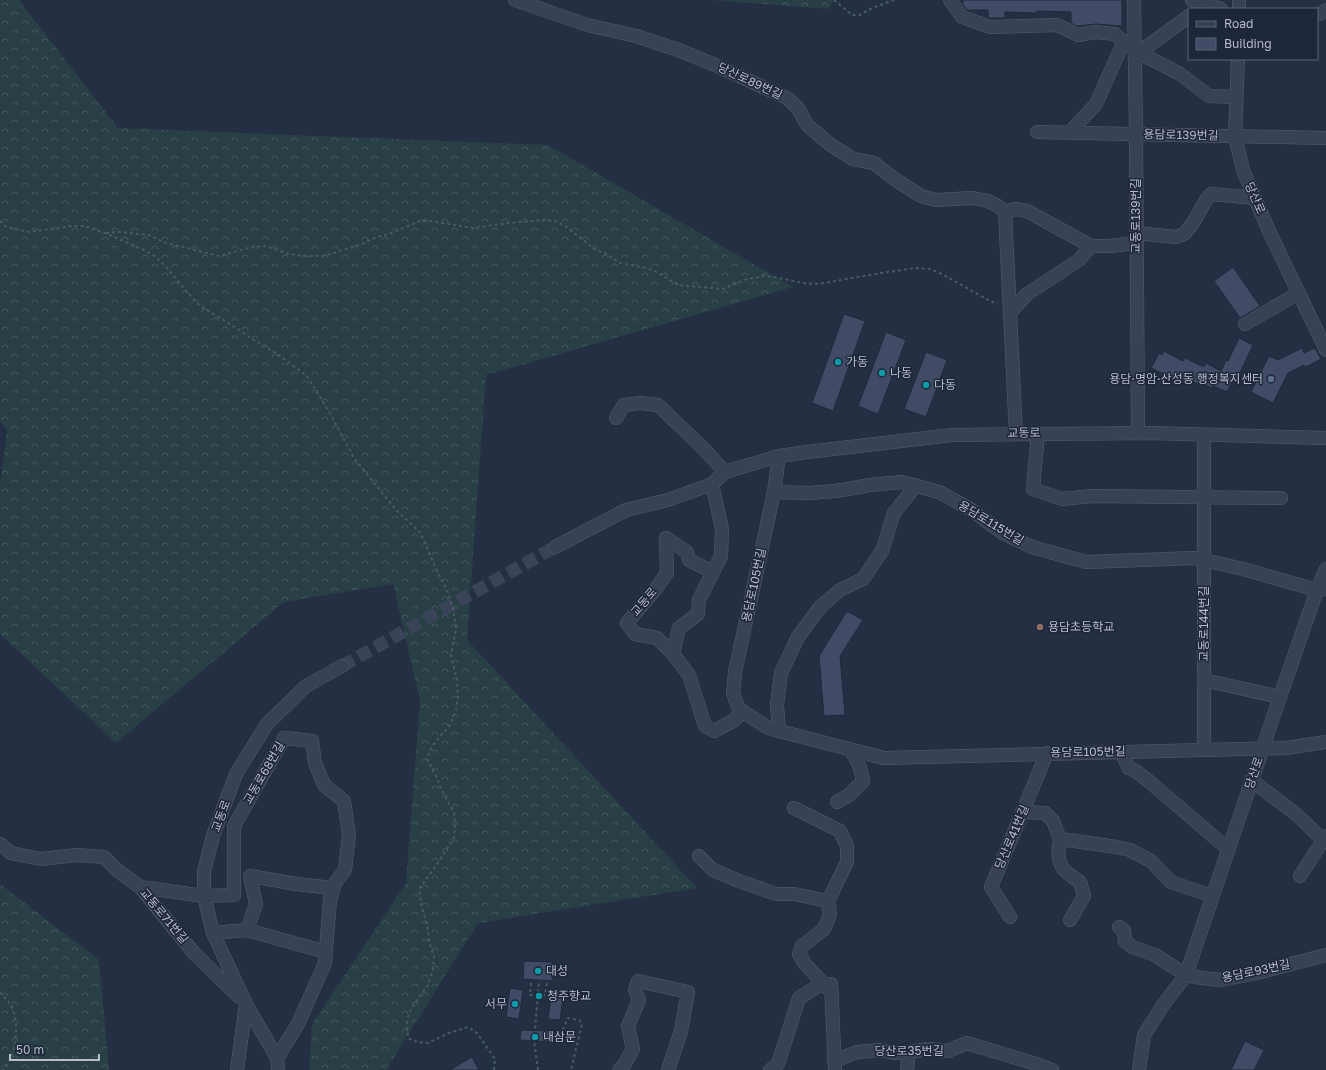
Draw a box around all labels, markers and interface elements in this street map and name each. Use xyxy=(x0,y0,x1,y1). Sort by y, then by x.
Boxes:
legend xyxy=(1188,8,1318,60)
text: Road xyxy=(1224,16,1253,31)
text: Building xyxy=(1224,36,1272,51)
street label: 당산로89번길 xyxy=(715,59,785,102)
street label: 용담로139번길 xyxy=(1143,126,1219,143)
street label: 교동로139번길 xyxy=(1128,178,1143,254)
street label: 당산로 xyxy=(1242,180,1269,216)
place label: 가동 xyxy=(846,354,868,369)
marker: 가동 xyxy=(833,357,843,367)
place label: 나동 xyxy=(890,365,912,380)
marker: 나동 xyxy=(877,368,887,378)
place label: 용담·명암·산성동 행정복지센터 xyxy=(1109,371,1263,386)
marker: 용담·명암·산성동 행정복지센터 xyxy=(1266,374,1276,384)
place label: 다동 xyxy=(934,377,956,392)
marker: 다동 xyxy=(921,380,931,390)
street label: 교동로 xyxy=(1007,425,1041,440)
street label: 용담로115번길 xyxy=(956,497,1027,548)
street label: 용담로105번길 xyxy=(738,546,769,623)
street label: 교동로 xyxy=(627,584,660,619)
street label: 교동로144번길 xyxy=(1196,586,1211,662)
place label: 용담초등학교 xyxy=(1048,619,1114,634)
marker: 용담초등학교 xyxy=(1035,622,1045,632)
street label: 교동로68번길 xyxy=(240,739,288,807)
street label: 용담로105번길 xyxy=(1050,743,1126,760)
street label: 당산로 xyxy=(1241,755,1266,791)
street label: 교동로 xyxy=(208,798,233,834)
street label: 당산로41번길 xyxy=(991,802,1032,871)
street label: 교동로71번길 xyxy=(137,885,192,946)
street label: 용담로93번길 xyxy=(1220,956,1291,985)
place label: 대성 xyxy=(546,963,568,978)
marker: 대성 xyxy=(533,966,543,976)
place label: 청주향교 xyxy=(547,988,591,1003)
marker: 청주향교 xyxy=(534,991,544,1001)
place label: 서무 xyxy=(485,996,507,1011)
marker: 서무 xyxy=(510,999,520,1009)
place label: 내삼문 xyxy=(543,1029,576,1044)
marker: 내삼문 xyxy=(530,1032,540,1042)
scale bar xyxy=(10,1036,99,1062)
text: 50 m xyxy=(16,1042,44,1057)
street label: 당산로35번길 xyxy=(874,1043,944,1058)

